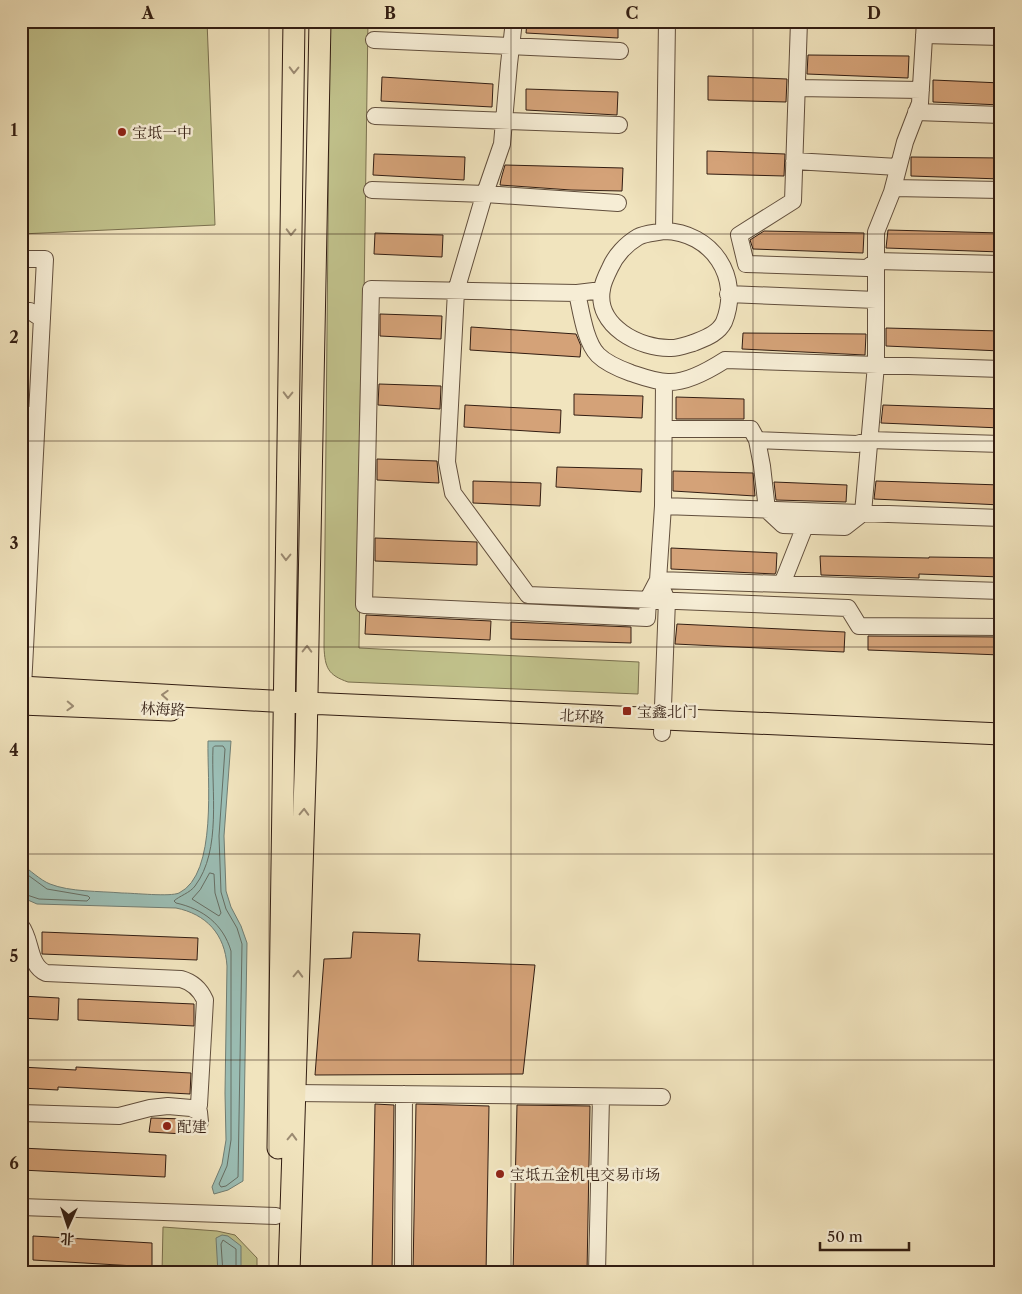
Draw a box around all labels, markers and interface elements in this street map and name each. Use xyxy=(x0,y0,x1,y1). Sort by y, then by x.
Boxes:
text: A xyxy=(141,3,155,23)
text: B xyxy=(384,3,396,23)
text: C xyxy=(626,3,638,23)
text: D xyxy=(867,3,881,23)
one-way arrow xyxy=(289,66,299,74)
text: 1 xyxy=(10,120,18,140)
place label: 宝坻一中 xyxy=(132,123,192,142)
marker: 宝坻一中 xyxy=(116,126,128,138)
one-way arrow xyxy=(286,229,296,237)
text: 2 xyxy=(9,327,19,347)
one-way arrow xyxy=(283,391,294,399)
text: 3 xyxy=(9,533,19,553)
one-way arrow xyxy=(281,554,291,562)
one-way arrow xyxy=(302,645,312,653)
one-way arrow xyxy=(161,689,169,700)
street label: 林海路 xyxy=(140,699,186,719)
one-way arrow xyxy=(66,700,74,711)
place label: 宝鑫北门 xyxy=(637,702,697,721)
street label: 北环路 xyxy=(559,705,605,727)
marker: 宝鑫北门 xyxy=(621,705,633,717)
text: 4 xyxy=(9,740,19,760)
one-way arrow xyxy=(299,808,309,816)
text: 5 xyxy=(10,946,19,966)
one-way arrow xyxy=(293,970,303,978)
place label: 配建 xyxy=(177,1117,207,1136)
marker: 配建 xyxy=(161,1120,173,1132)
one-way arrow xyxy=(287,1132,298,1140)
text: 6 xyxy=(9,1153,19,1173)
place label: 宝坻五金机电交易市场 xyxy=(510,1165,660,1184)
marker: 宝坻五金机电交易市场 xyxy=(494,1168,506,1180)
north arrow xyxy=(42,1202,92,1252)
scale bar xyxy=(820,1219,908,1251)
text: 50 m xyxy=(827,1227,863,1246)
text: 北 xyxy=(60,1230,75,1248)

